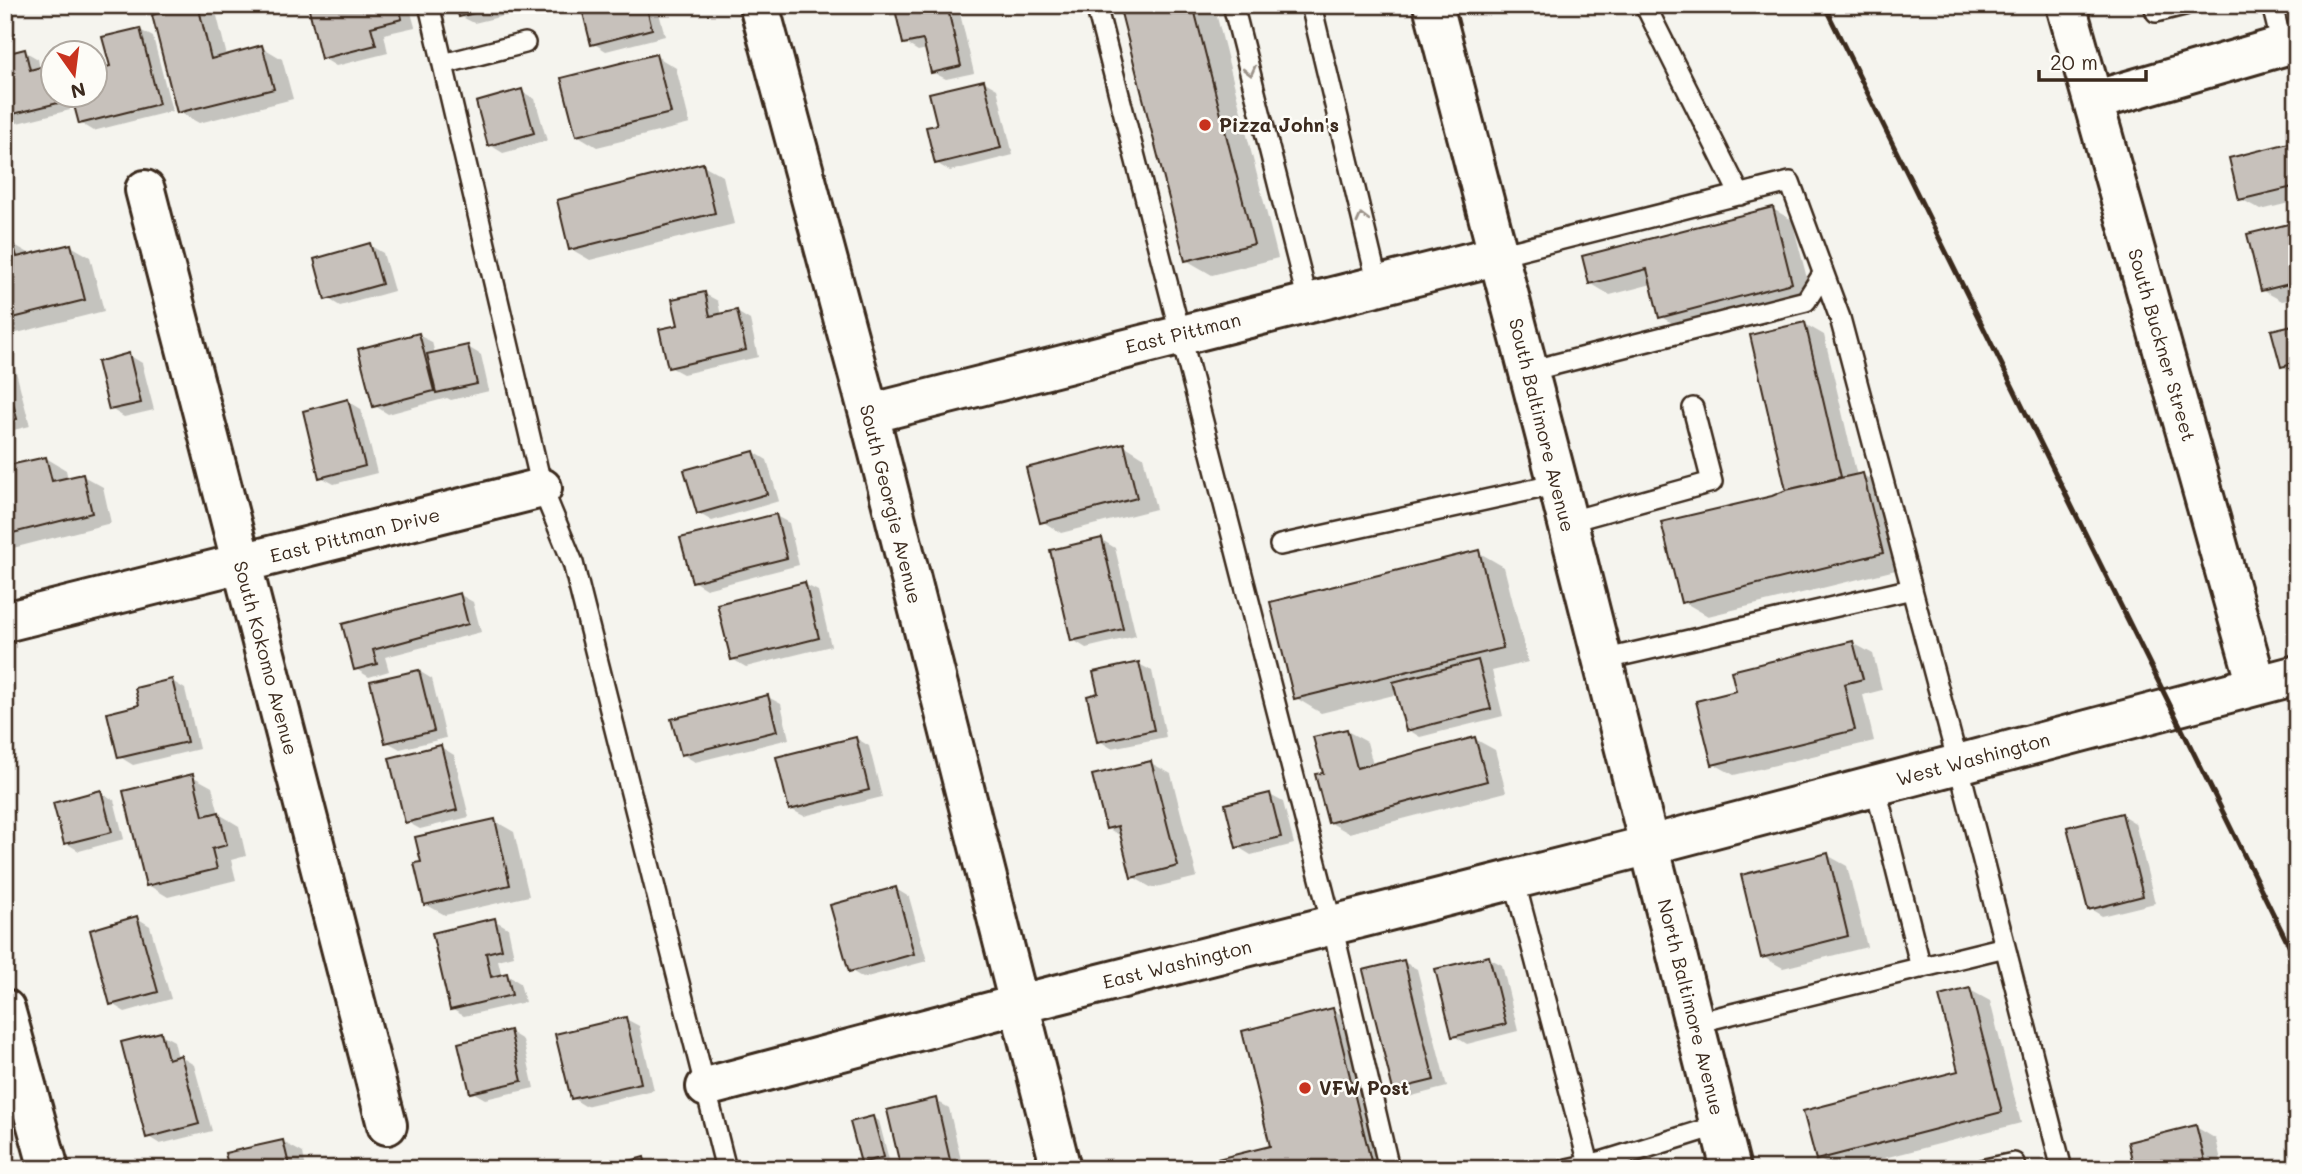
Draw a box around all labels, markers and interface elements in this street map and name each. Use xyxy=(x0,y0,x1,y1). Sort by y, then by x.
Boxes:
north arrow xyxy=(38,38,108,108)
scale bar xyxy=(2039,38,2146,82)
text: 20 m xyxy=(2050,48,2098,75)
one-way arrow xyxy=(1242,65,1256,77)
text: N xyxy=(68,77,88,105)
place label: Pizza John's xyxy=(1219,112,1339,137)
marker: Pizza John's xyxy=(1197,117,1213,133)
one-way arrow xyxy=(1356,212,1370,224)
street label: South Buckner Street xyxy=(2123,246,2202,444)
street label: East Pittman xyxy=(1123,306,1243,359)
street label: South Baltimore Avenue xyxy=(1504,315,1581,534)
street label: South Georgie Avenue xyxy=(855,402,928,606)
street label: East Pittman Drive xyxy=(267,501,442,568)
street label: South Kokomo Avenue xyxy=(229,558,304,758)
street label: West Washington xyxy=(1893,726,2052,791)
street label: North Baltimore Avenue xyxy=(1652,896,1730,1118)
street label: East Washington xyxy=(1100,933,1254,994)
place label: VFW Post xyxy=(1319,1075,1409,1100)
marker: VFW Post xyxy=(1297,1080,1313,1096)

